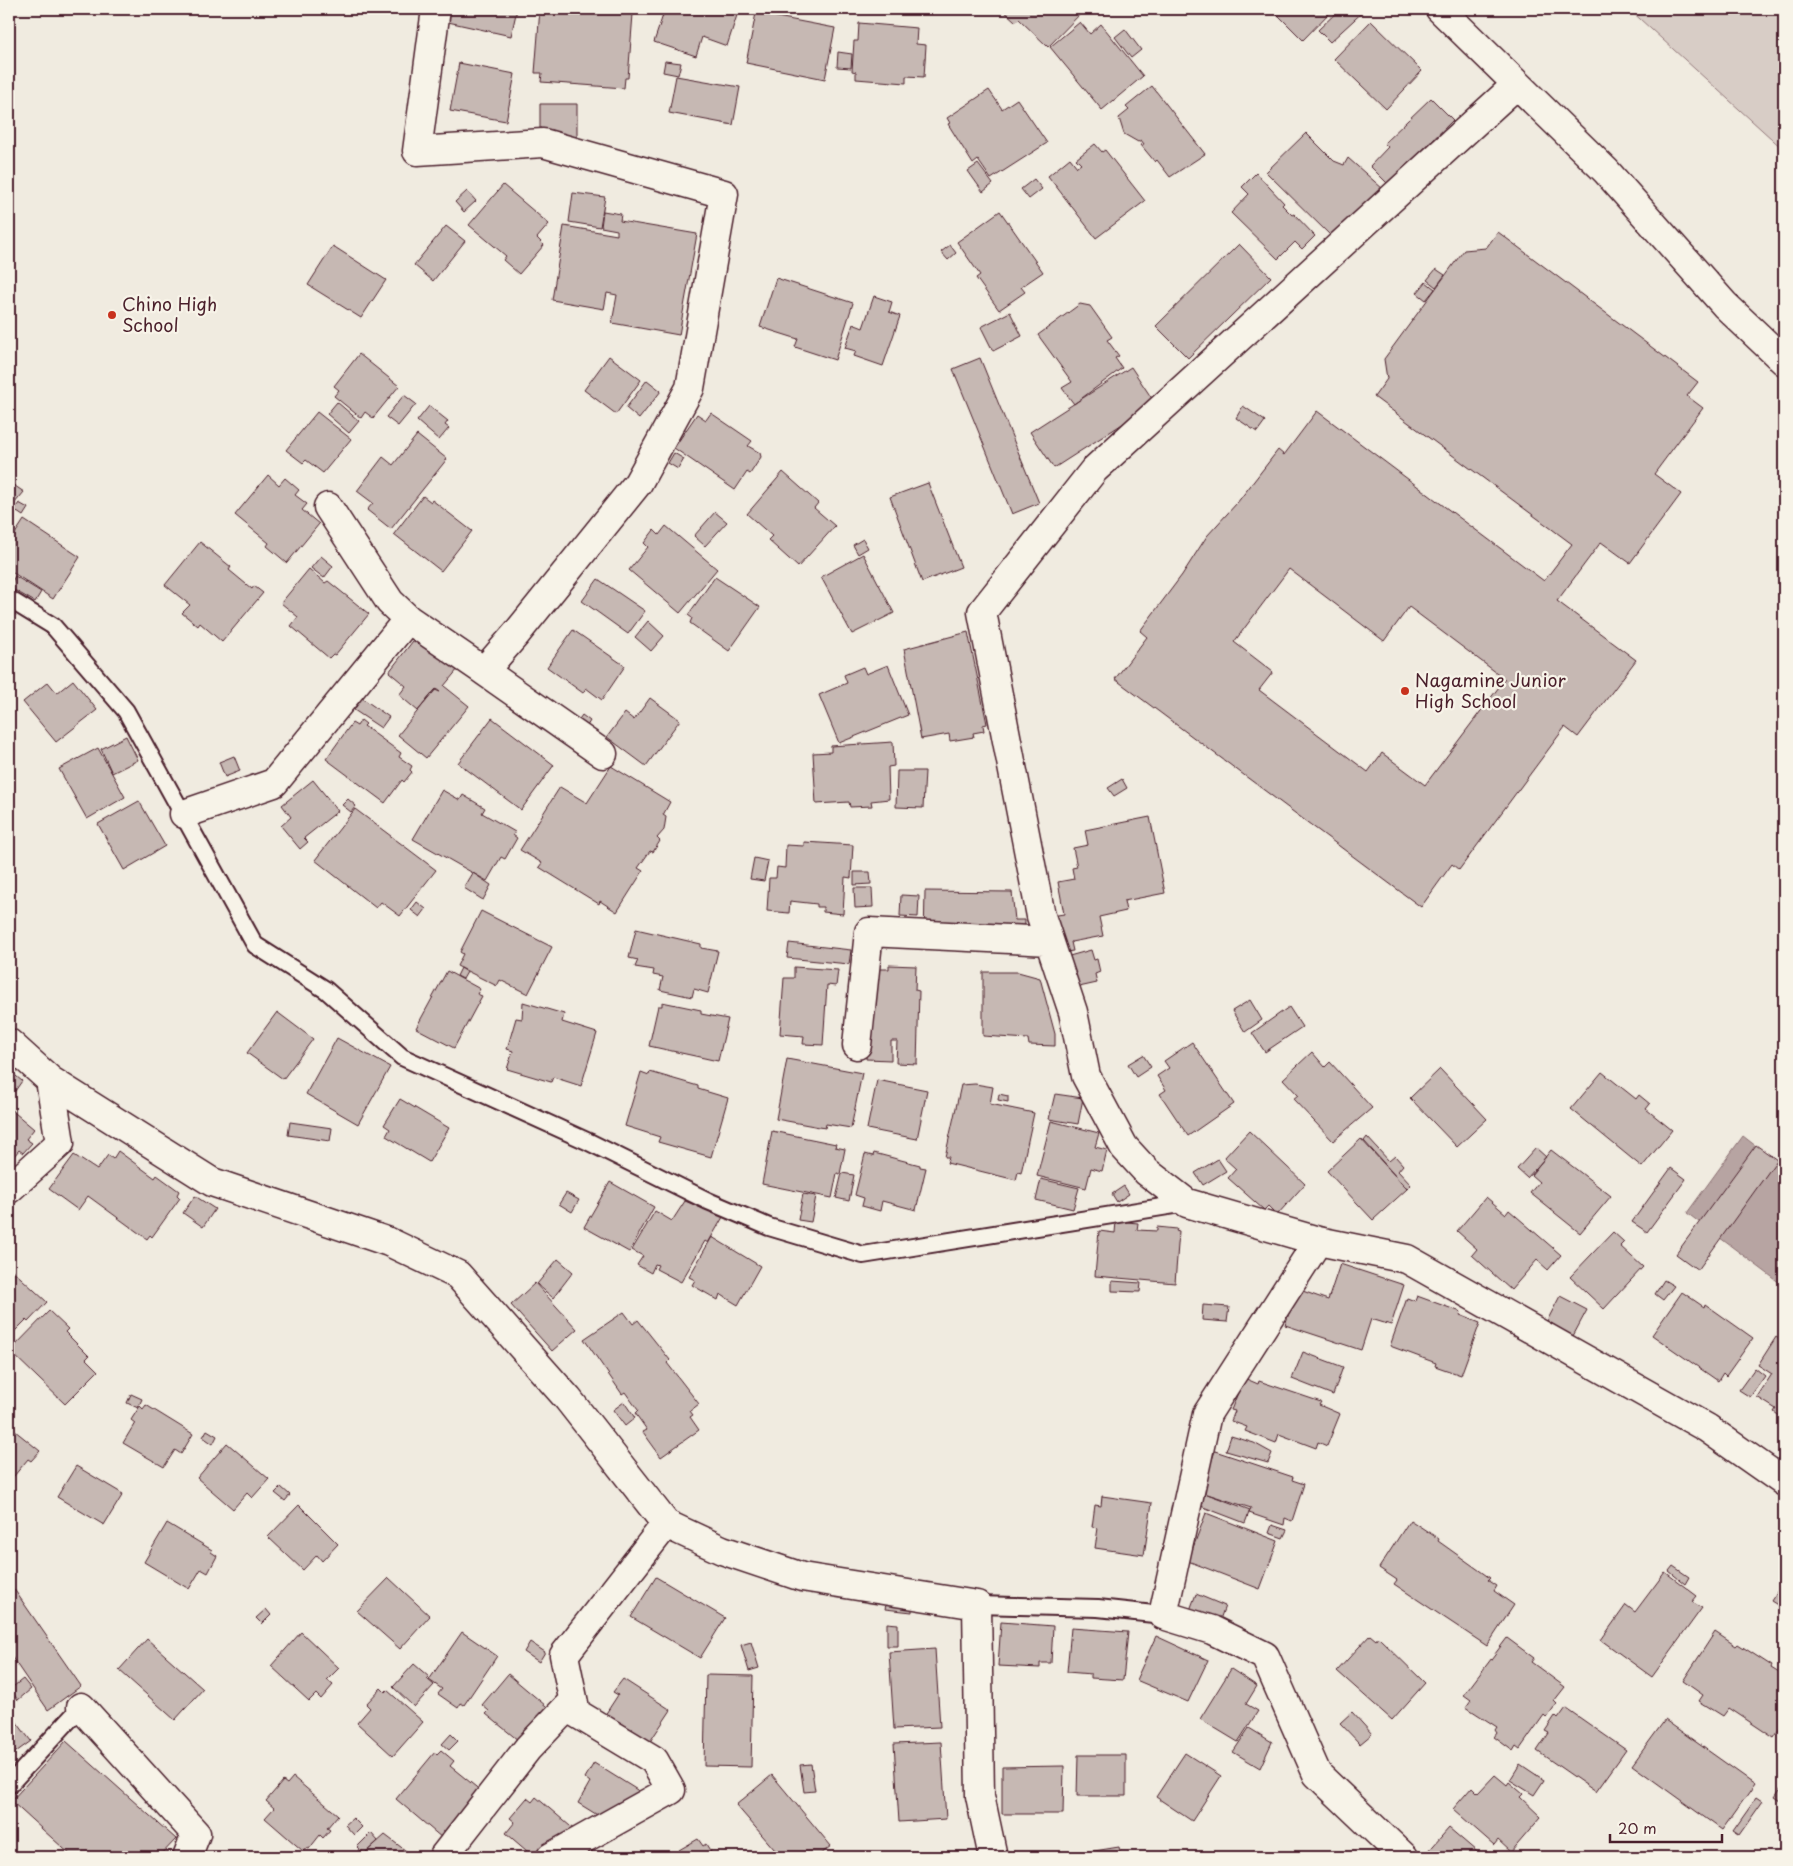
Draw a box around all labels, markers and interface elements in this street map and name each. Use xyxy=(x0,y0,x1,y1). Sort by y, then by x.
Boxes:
place label: Chino High School xyxy=(122,290,217,338)
marker: Chino High School xyxy=(106,309,118,321)
place label: Nagamine Junior High School xyxy=(1415,666,1567,714)
marker: Nagamine Junior High School xyxy=(1399,685,1411,697)
scale bar xyxy=(1610,1811,1723,1843)
text: 20 m xyxy=(1618,1816,1657,1839)

